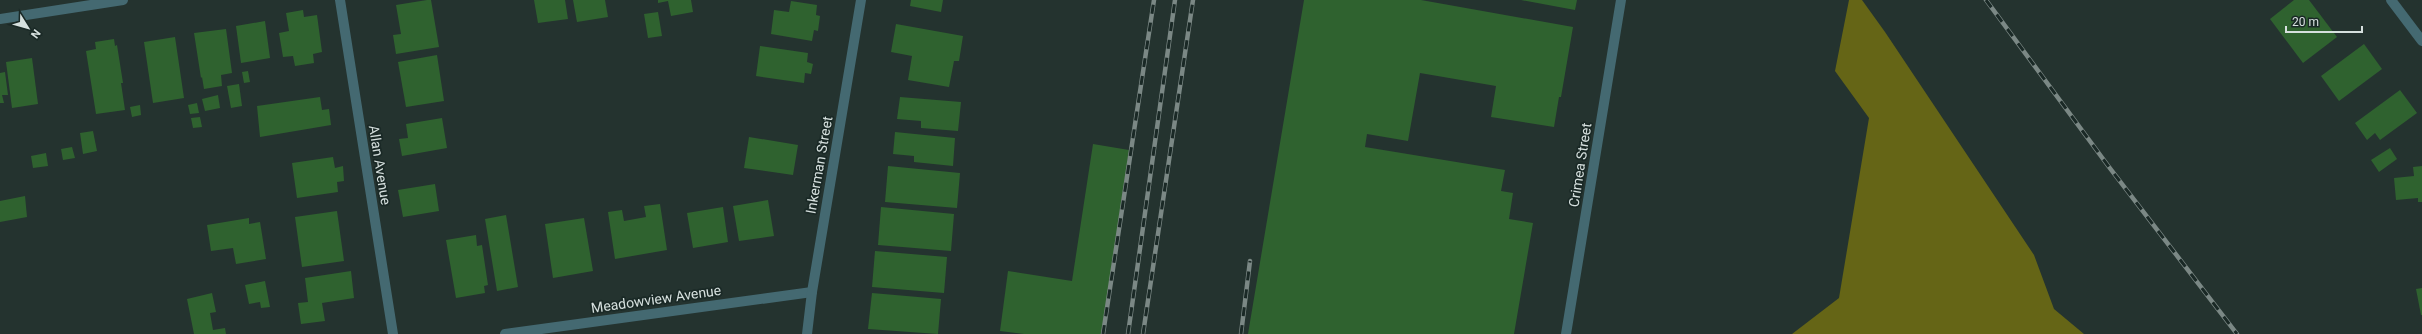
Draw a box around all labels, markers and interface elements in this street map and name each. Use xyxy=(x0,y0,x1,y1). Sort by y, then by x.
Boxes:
north arrow xyxy=(8,8,48,48)
scale bar xyxy=(2286,8,2362,34)
text: 20 m xyxy=(2292,15,2319,29)
text: N xyxy=(28,27,43,41)
street label: Inkerman Street xyxy=(803,115,836,215)
street label: Crimea Street xyxy=(1565,121,1595,208)
street label: Allan Avenue xyxy=(366,124,394,206)
street label: Meadowview Avenue xyxy=(590,282,722,316)

